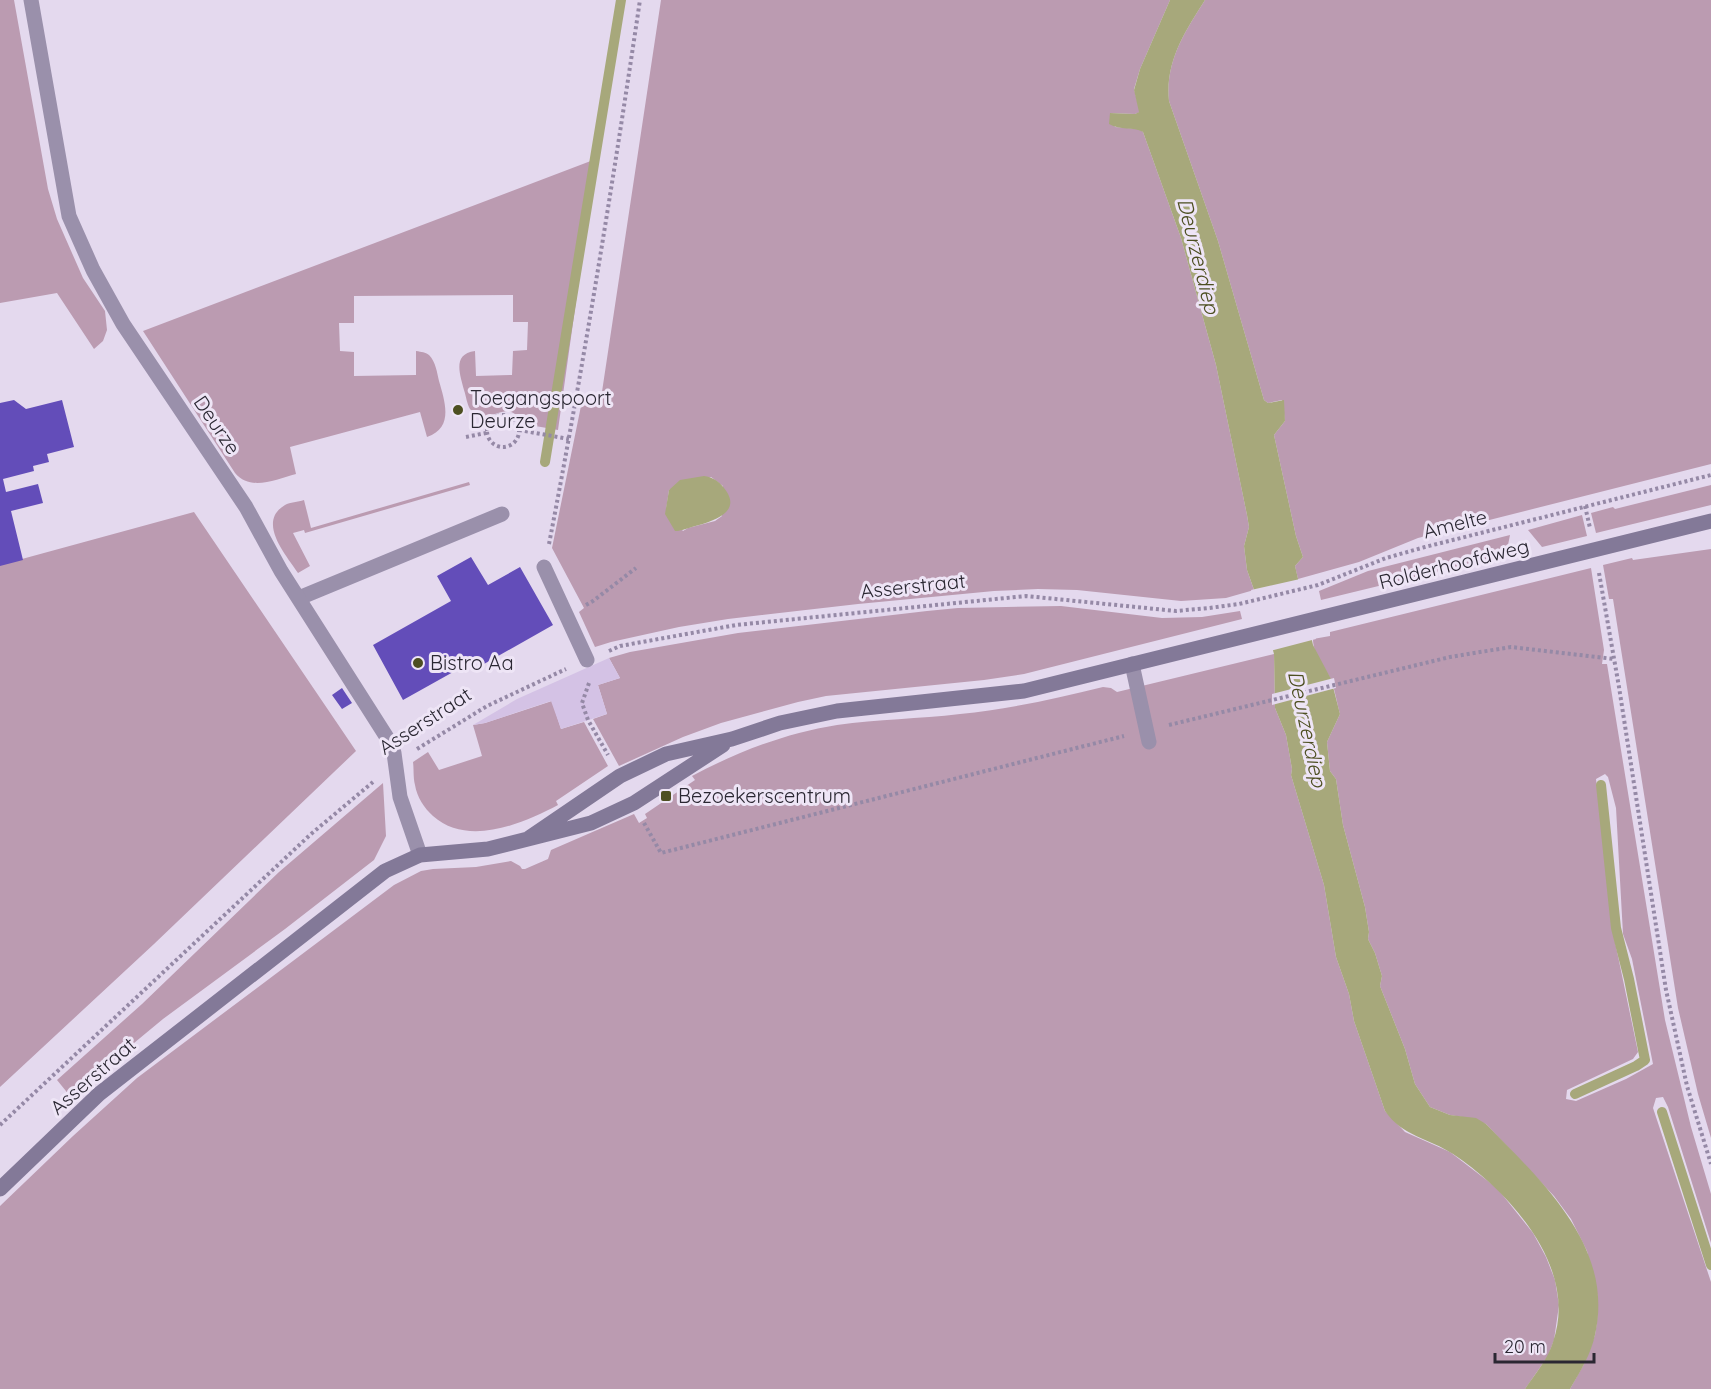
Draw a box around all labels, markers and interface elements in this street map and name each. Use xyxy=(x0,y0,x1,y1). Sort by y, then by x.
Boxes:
water label: Deurzerdiep xyxy=(1172,195,1226,318)
place label: Toegangspoort Deurze xyxy=(470,385,612,433)
street label: Deurze xyxy=(189,391,246,459)
marker: Toegangspoort Deurze xyxy=(451,403,465,417)
street label: Amelte xyxy=(1420,504,1489,544)
street label: Rolderhoofdweg xyxy=(1376,533,1531,594)
street label: Asserstraat xyxy=(859,568,967,603)
place label: Bistro Aa xyxy=(430,650,514,675)
marker: Bistro Aa xyxy=(411,656,425,670)
water label: Deurzerdiep xyxy=(1283,668,1333,791)
street label: Asserstraat xyxy=(374,681,476,760)
place label: Bezoekerscentrum xyxy=(678,783,851,808)
marker: Bezoekerscentrum xyxy=(659,789,673,803)
street label: Asserstraat xyxy=(45,1031,141,1120)
scale bar xyxy=(1495,1326,1594,1364)
text: 20 m xyxy=(1504,1335,1546,1358)

